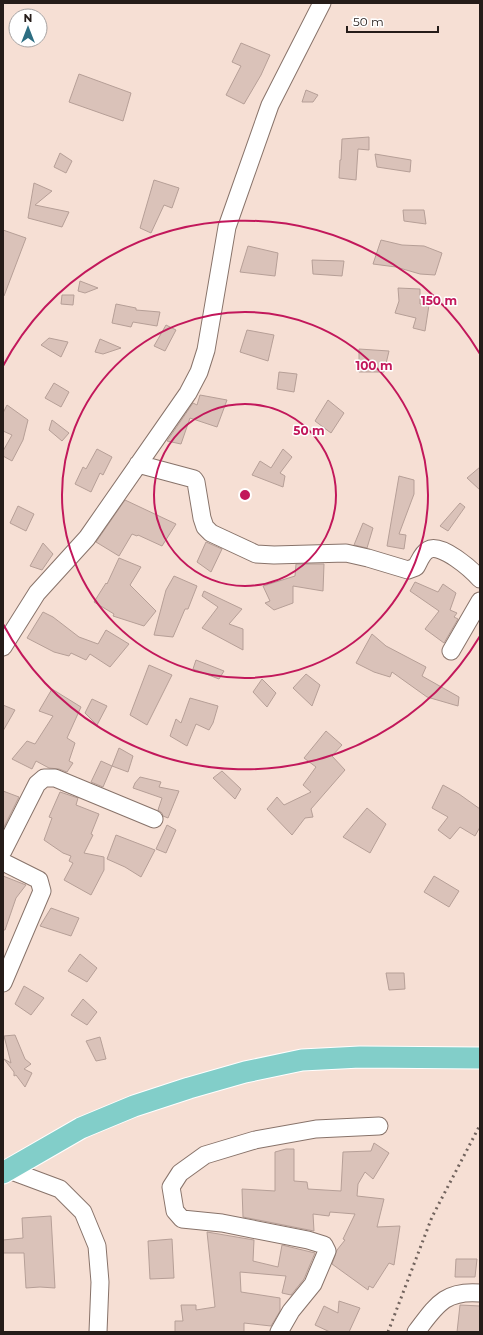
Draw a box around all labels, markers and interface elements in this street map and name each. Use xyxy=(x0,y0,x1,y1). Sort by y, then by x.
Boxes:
north arrow xyxy=(8,8,48,48)
scale bar xyxy=(347,8,438,34)
text: N xyxy=(24,11,32,25)
text: 50 m xyxy=(353,14,384,29)
text: 150 m xyxy=(421,293,457,308)
text: 100 m xyxy=(356,358,392,373)
text: 50 m xyxy=(293,423,325,438)
centre of rings xyxy=(238,488,252,502)

